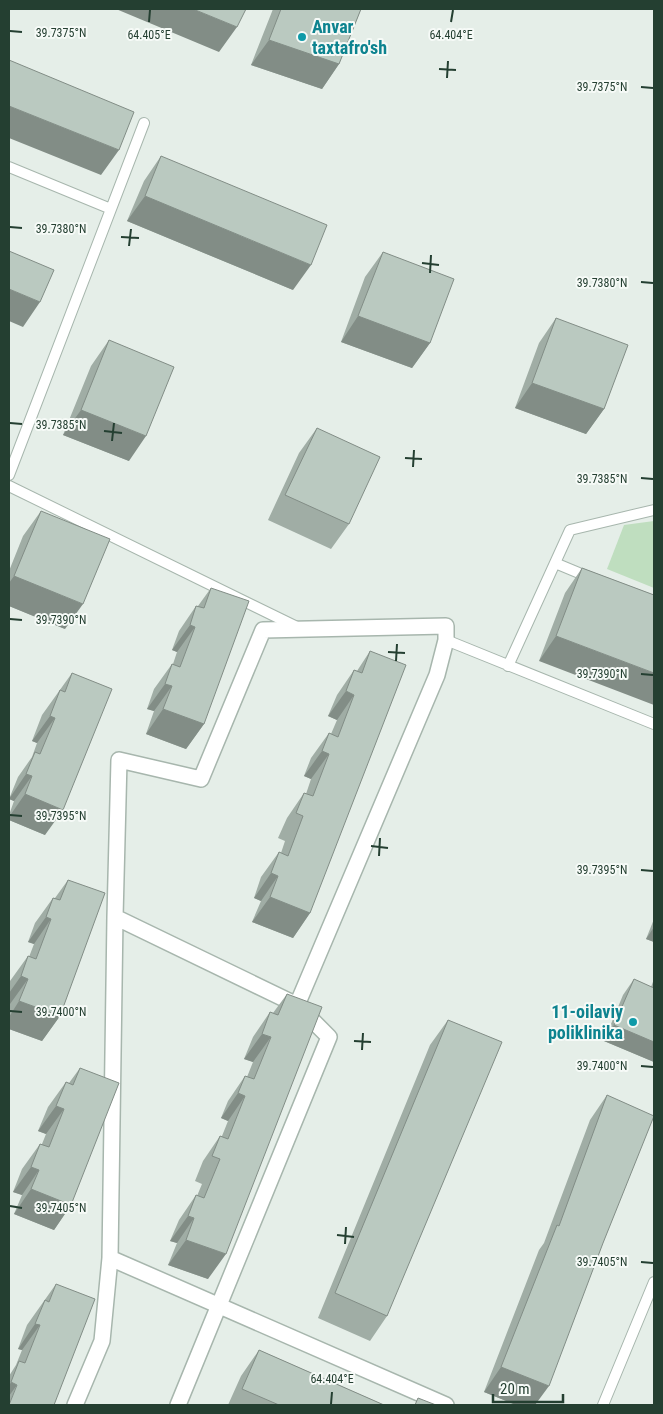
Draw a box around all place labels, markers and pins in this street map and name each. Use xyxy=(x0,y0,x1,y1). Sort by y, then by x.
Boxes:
place label: Anvar taxtafro'sh xyxy=(312,16,387,58)
marker: Anvar taxtafro'sh xyxy=(296,31,308,43)
place label: 11-oilaviy poliklinika xyxy=(548,1001,623,1043)
marker: 11-oilaviy poliklinika xyxy=(627,1016,639,1028)

